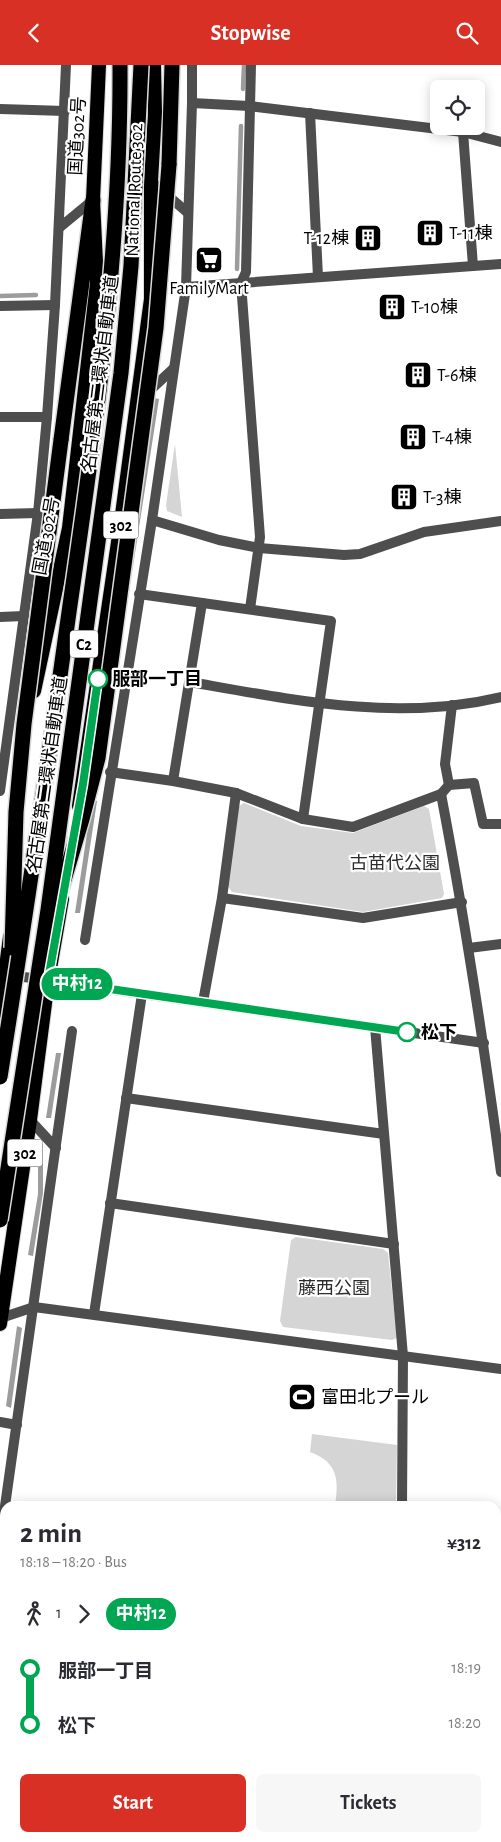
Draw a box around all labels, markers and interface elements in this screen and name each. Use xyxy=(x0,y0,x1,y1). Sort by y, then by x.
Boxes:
icon: back xyxy=(20,19,48,47)
icon: search xyxy=(453,19,481,47)
text: Stopwise xyxy=(210,22,291,44)
map controls xyxy=(430,80,485,135)
button: locate xyxy=(430,80,485,135)
street label: 国道302号 xyxy=(65,96,89,176)
street label: National Route 302 xyxy=(124,123,146,257)
building icon: T-11棟 xyxy=(415,218,445,248)
building icon: T-12棟 xyxy=(353,223,383,253)
place label: T-11棟 xyxy=(449,223,492,243)
place label: T-12棟 xyxy=(304,228,349,248)
supermarket icon: FamilyMart xyxy=(194,245,224,275)
street label: 名古屋第二環状自動車道 xyxy=(78,275,122,473)
place label: FamilyMart xyxy=(169,280,249,298)
building icon: T-10棟 xyxy=(377,292,407,322)
place label: T-10棟 xyxy=(411,297,458,317)
building icon: T-6棟 xyxy=(403,360,433,390)
place label: T-6棟 xyxy=(437,365,477,385)
building icon: T-4棟 xyxy=(398,422,428,452)
place label: T-4棟 xyxy=(432,427,472,447)
building icon: T-3棟 xyxy=(389,482,419,512)
place label: T-3棟 xyxy=(423,487,462,507)
street label: 国道302号 xyxy=(29,495,63,577)
road number: 302 xyxy=(104,511,138,539)
road number: C2 xyxy=(70,631,98,657)
marker: 服部一丁目 xyxy=(88,669,108,689)
place label: 服部一丁目 xyxy=(112,669,202,689)
street label: 名古屋第二環状自動車道 xyxy=(23,676,71,874)
park label: 古苗代公園 xyxy=(350,853,440,873)
line badge: 中村12 xyxy=(42,968,112,1000)
text: 中村12 xyxy=(52,975,102,993)
marker: 松下 xyxy=(397,1022,417,1042)
place label: 松下 xyxy=(421,1023,457,1042)
road number: 302 xyxy=(8,1139,42,1167)
park label: 藤西公園 xyxy=(298,1279,370,1298)
sports icon: 富田北プール xyxy=(287,1382,317,1412)
place label: 富田北プール xyxy=(321,1387,429,1407)
text: 2 min xyxy=(20,1520,82,1548)
text: ¥312 xyxy=(447,1534,481,1553)
text: 18:18 – 18:20 · Bus xyxy=(20,1554,127,1570)
icon: walk xyxy=(20,1600,48,1628)
icon: forward xyxy=(70,1600,98,1628)
text: 1 xyxy=(56,1605,62,1621)
text: 中村12 xyxy=(116,1605,166,1623)
text: 18:19 xyxy=(451,1660,481,1676)
text: 服部一丁目 xyxy=(58,1662,153,1681)
text: 18:20 xyxy=(449,1715,481,1731)
text: 松下 xyxy=(58,1717,96,1736)
button: Start xyxy=(20,1774,246,1832)
button: Tickets xyxy=(256,1774,481,1832)

